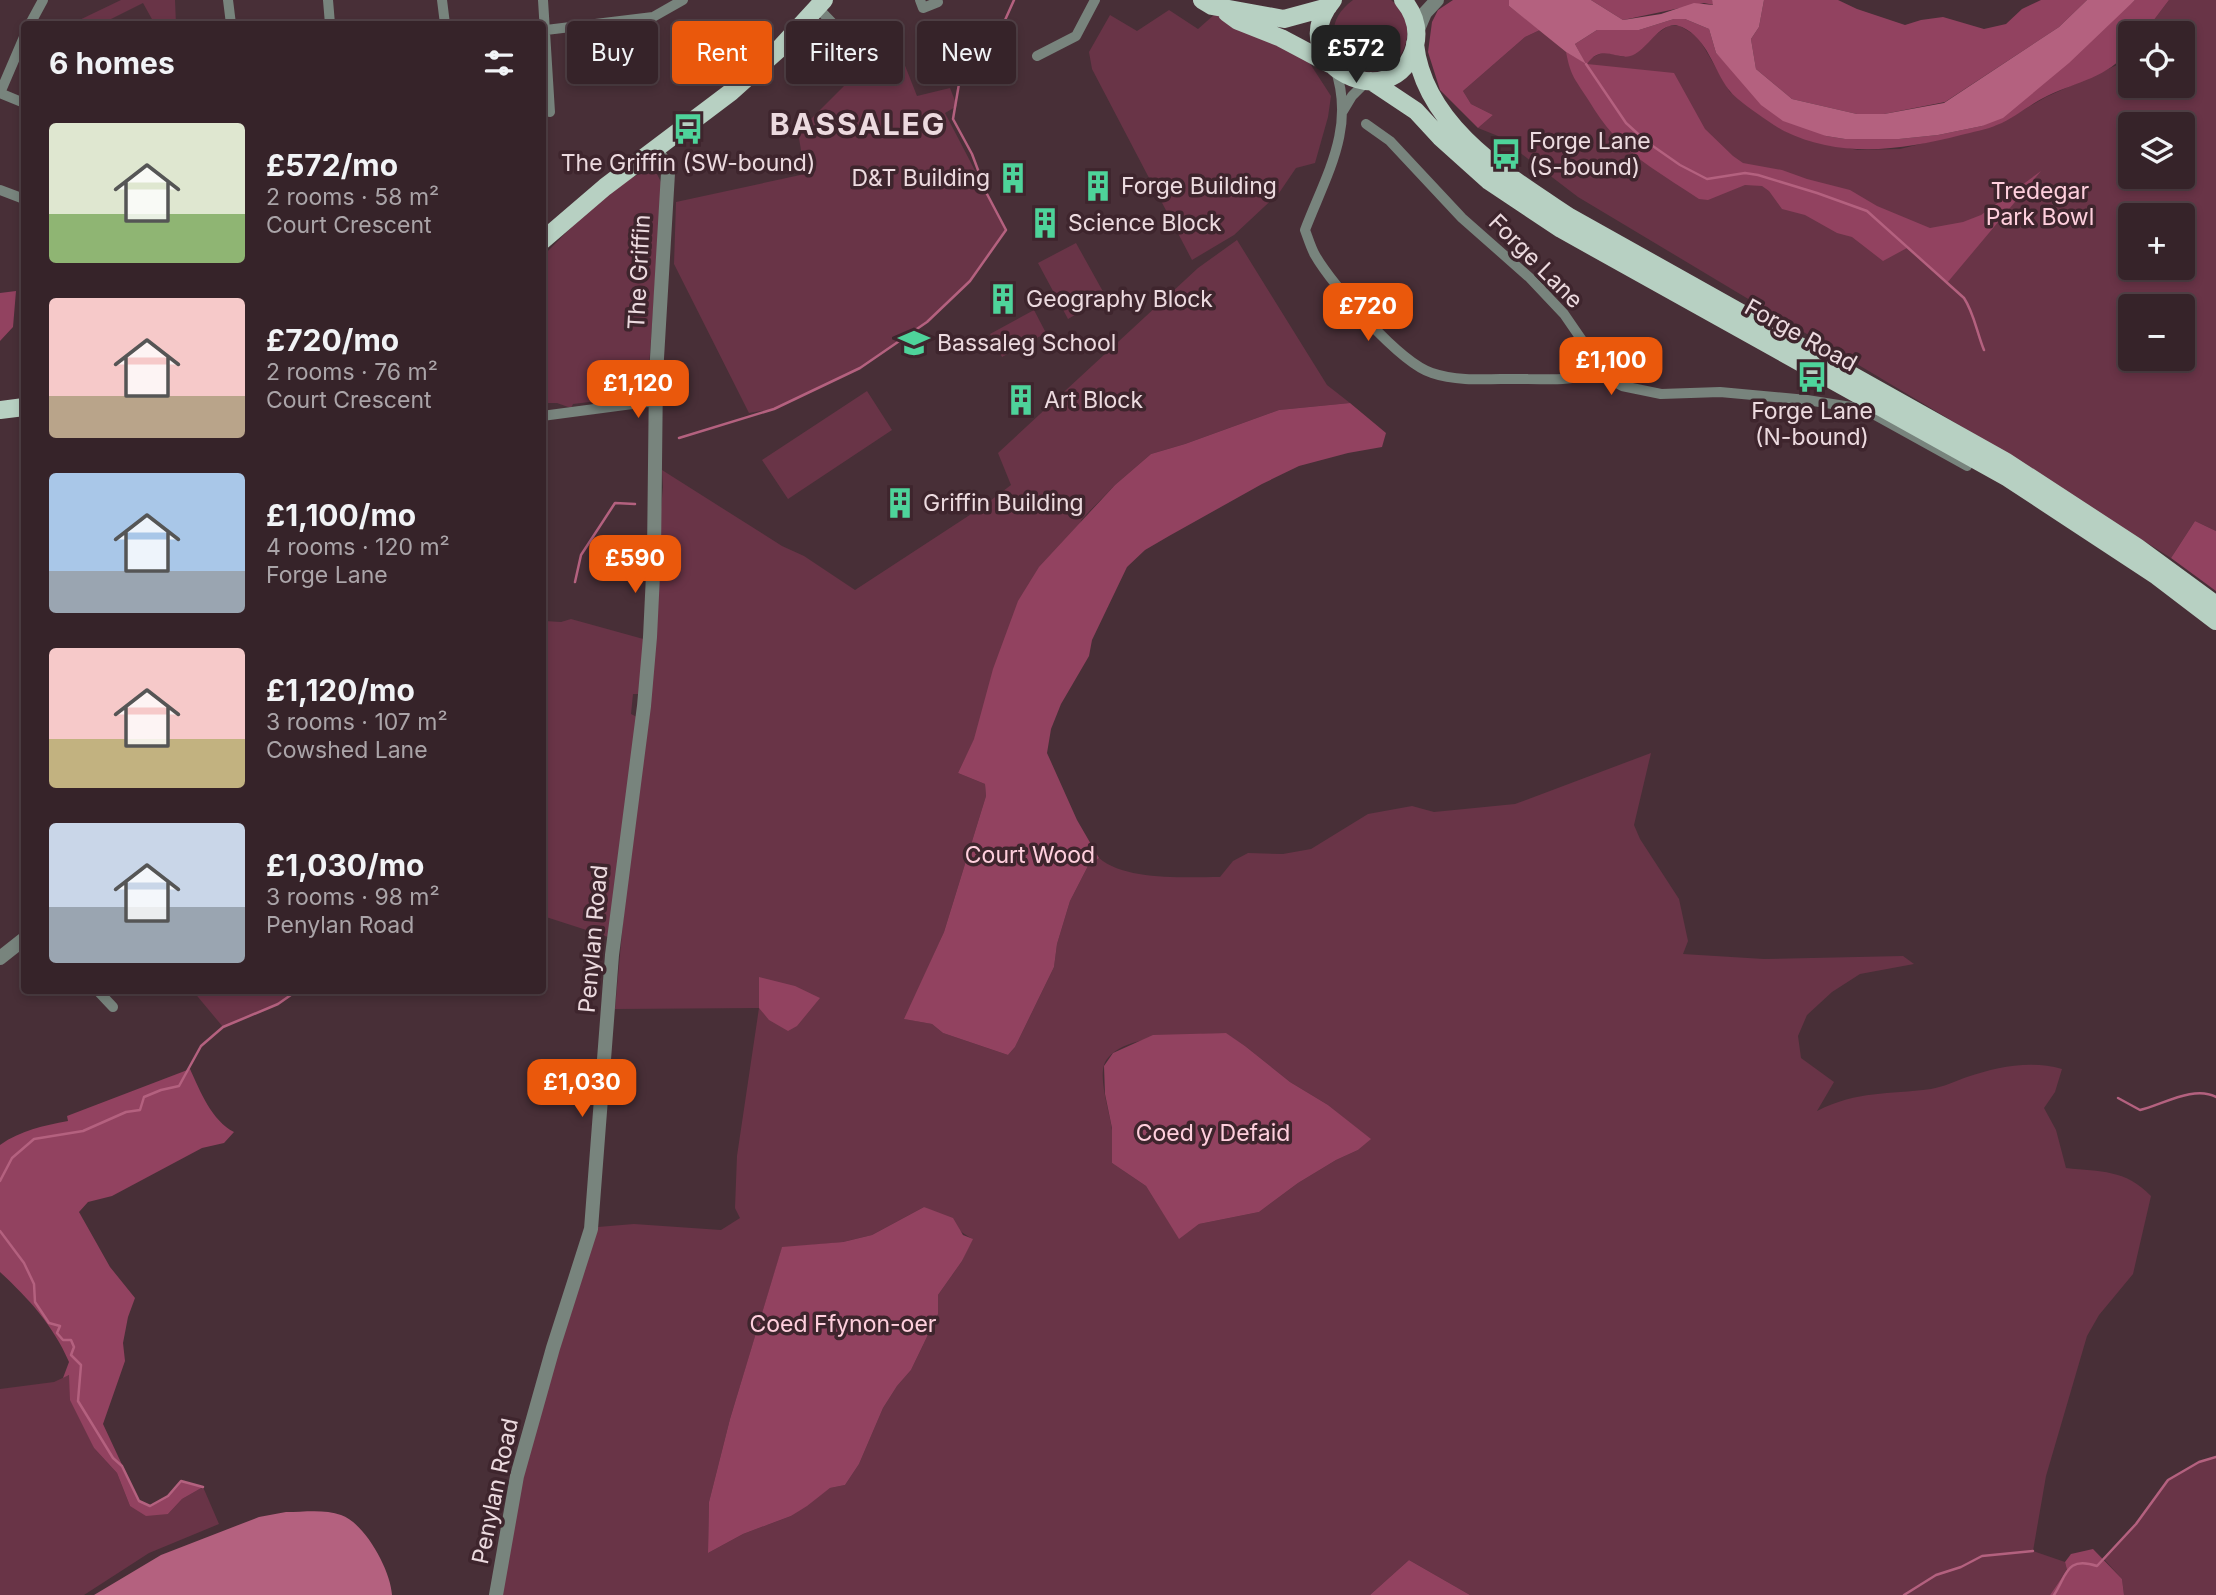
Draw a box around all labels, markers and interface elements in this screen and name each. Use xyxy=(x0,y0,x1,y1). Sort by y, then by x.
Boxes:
chip: Buy xyxy=(567,21,658,84)
chip: Rent xyxy=(672,21,772,84)
chip: Filters xyxy=(786,21,903,84)
chip: New xyxy=(917,21,1016,84)
map controls xyxy=(2118,21,2195,371)
button: locate xyxy=(2118,21,2195,98)
pin: £572 xyxy=(1315,25,1397,85)
text: £572 xyxy=(1327,34,1385,62)
icon: filters xyxy=(480,44,518,82)
text: 6 homes xyxy=(49,45,175,81)
district label: BASSALEG xyxy=(770,106,946,142)
bus stop icon: The Griffin (SW-bound) xyxy=(671,112,705,146)
button: layers xyxy=(2118,112,2195,189)
place label: Forge Lane (S-bound) xyxy=(1529,127,1651,181)
bus stop icon: Forge Lane (S-bound) xyxy=(1489,137,1523,171)
text: £572/mo xyxy=(266,147,398,183)
place label: The Griffin (SW-bound) xyxy=(561,149,815,177)
icon: home xyxy=(105,151,189,235)
building icon: D&T Building xyxy=(996,161,1030,195)
place label: D&T Building xyxy=(851,164,990,192)
building icon: Forge Building xyxy=(1081,169,1115,203)
place label: Forge Building xyxy=(1121,172,1277,200)
park label: Tredegar Park Bowl xyxy=(1986,177,2094,231)
text: 2 rooms · 58 m² xyxy=(266,183,439,211)
button: + xyxy=(2118,203,2195,280)
building icon: Science Block xyxy=(1028,206,1062,240)
street label: Forge Lane xyxy=(1483,208,1589,314)
place label: Science Block xyxy=(1068,209,1222,237)
text: Court Crescent xyxy=(266,211,432,239)
street label: The Griffin xyxy=(622,214,656,330)
building icon: Geography Block xyxy=(986,282,1020,316)
pin: £720 xyxy=(1327,284,1409,343)
place label: Geography Block xyxy=(1026,285,1213,313)
text: £720 xyxy=(1339,292,1397,320)
street label: Forge Road xyxy=(1740,293,1862,377)
button: − xyxy=(2118,294,2195,371)
text: £720/mo xyxy=(266,322,399,358)
icon: home xyxy=(105,326,189,410)
school or university icon: Bassaleg School xyxy=(897,326,931,360)
place label: Bassaleg School xyxy=(937,329,1116,357)
pin: £1,100 xyxy=(1554,338,1668,397)
text: £1,100 xyxy=(1575,346,1647,374)
text: 2 rooms · 76 m² xyxy=(266,358,438,386)
pin: £1,120 xyxy=(581,360,695,420)
bus stop icon: Forge Lane (N-bound) xyxy=(1795,360,1829,394)
text: £1,120 xyxy=(603,369,673,397)
building icon: Art Block xyxy=(1004,383,1038,417)
text: Court Crescent xyxy=(266,386,432,414)
place label: Art Block xyxy=(1044,386,1143,414)
place label: Forge Lane (N-bound) xyxy=(1751,397,1873,451)
building icon: Griffin Building xyxy=(883,486,917,520)
place label: Griffin Building xyxy=(923,489,1084,517)
text: £1,100/mo xyxy=(266,497,416,533)
icon: home xyxy=(105,501,189,585)
text: 4 rooms · 120 m² xyxy=(266,533,450,561)
pin: £590 xyxy=(594,536,676,595)
text: £590 xyxy=(605,544,665,572)
text: Forge Lane xyxy=(266,561,388,589)
text: £1,120/mo xyxy=(266,672,415,708)
icon: home xyxy=(105,676,189,760)
text: 3 rooms · 107 m² xyxy=(266,708,448,736)
text: Cowshed Lane xyxy=(266,736,428,764)
park label: Court Wood xyxy=(965,841,1095,869)
text: £1,030/mo xyxy=(266,847,424,883)
icon: home xyxy=(105,851,189,935)
street label: Penylan Road xyxy=(573,864,613,1014)
text: 3 rooms · 98 m² xyxy=(266,883,440,911)
text: Penylan Road xyxy=(266,911,414,939)
pin: £1,030 xyxy=(525,1060,639,1119)
text: £1,030 xyxy=(543,1068,621,1096)
park label: Coed y Defaid xyxy=(1136,1119,1290,1147)
park label: Coed Ffynon-oer xyxy=(750,1310,937,1338)
street label: Penylan Road xyxy=(466,1416,524,1566)

